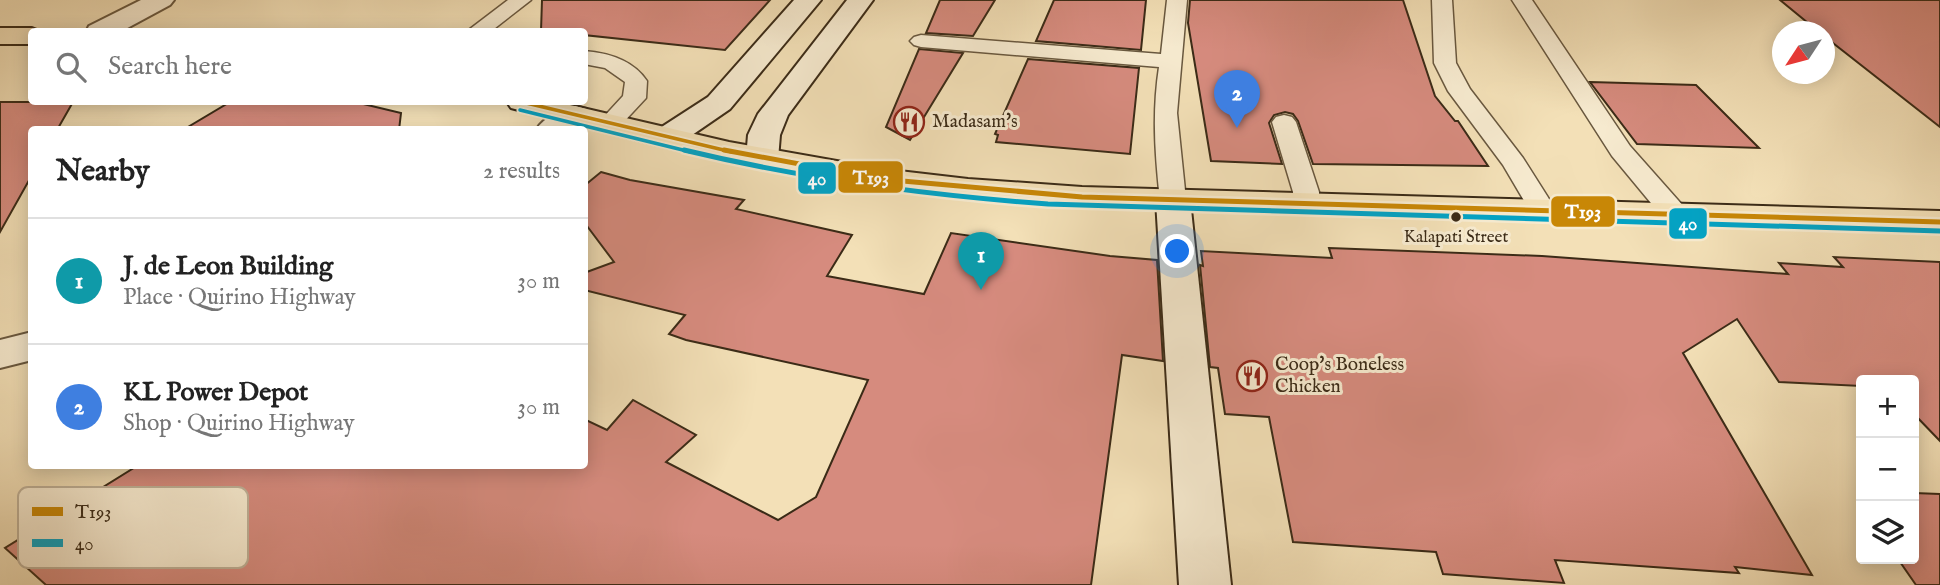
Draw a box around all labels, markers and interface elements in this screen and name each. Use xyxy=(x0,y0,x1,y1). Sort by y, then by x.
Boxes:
north arrow xyxy=(1772,21,1835,84)
search box xyxy=(28,28,588,105)
icon: search xyxy=(52,48,90,86)
text: Search here xyxy=(108,50,232,83)
pin: 2 xyxy=(1214,70,1260,128)
restaurant icon: Madasam's xyxy=(892,105,926,139)
place label: Madasam's xyxy=(932,110,1018,134)
text: Nearby xyxy=(56,153,149,191)
text: 2 results xyxy=(483,157,560,186)
line badge: T193 xyxy=(837,160,904,194)
line badge: 40 xyxy=(797,161,837,195)
text: T193 xyxy=(852,167,889,191)
text: 40 xyxy=(808,168,826,192)
line badge: T193 xyxy=(1550,195,1616,228)
text: T193 xyxy=(1564,201,1601,225)
line badge: 40 xyxy=(1668,207,1708,240)
marker: Kalapati Street xyxy=(1449,210,1463,224)
text: 40 xyxy=(1679,213,1697,237)
place label: Kalapati Street xyxy=(1404,227,1508,248)
pin: 1 xyxy=(958,232,1004,290)
your location xyxy=(1160,234,1194,268)
text: J. de Leon Building xyxy=(123,250,333,283)
text: 1 xyxy=(75,267,83,296)
text: 30 m xyxy=(517,267,560,296)
text: Place · Quirino Highway xyxy=(123,283,356,312)
place label: Coop's Boneless Chicken xyxy=(1275,353,1404,399)
restaurant icon: Coop's Boneless Chicken xyxy=(1235,359,1269,393)
map controls xyxy=(1856,375,1919,564)
button: + xyxy=(1856,375,1919,438)
text: KL Power Depot xyxy=(123,376,308,409)
text: 2 xyxy=(74,393,84,422)
text: 30 m xyxy=(517,393,560,422)
text: Shop · Quirino Highway xyxy=(123,409,355,438)
button: − xyxy=(1856,438,1919,501)
legend xyxy=(18,487,248,568)
text: T193 xyxy=(75,501,111,525)
button: layers xyxy=(1856,501,1919,564)
text: 40 xyxy=(75,533,94,557)

